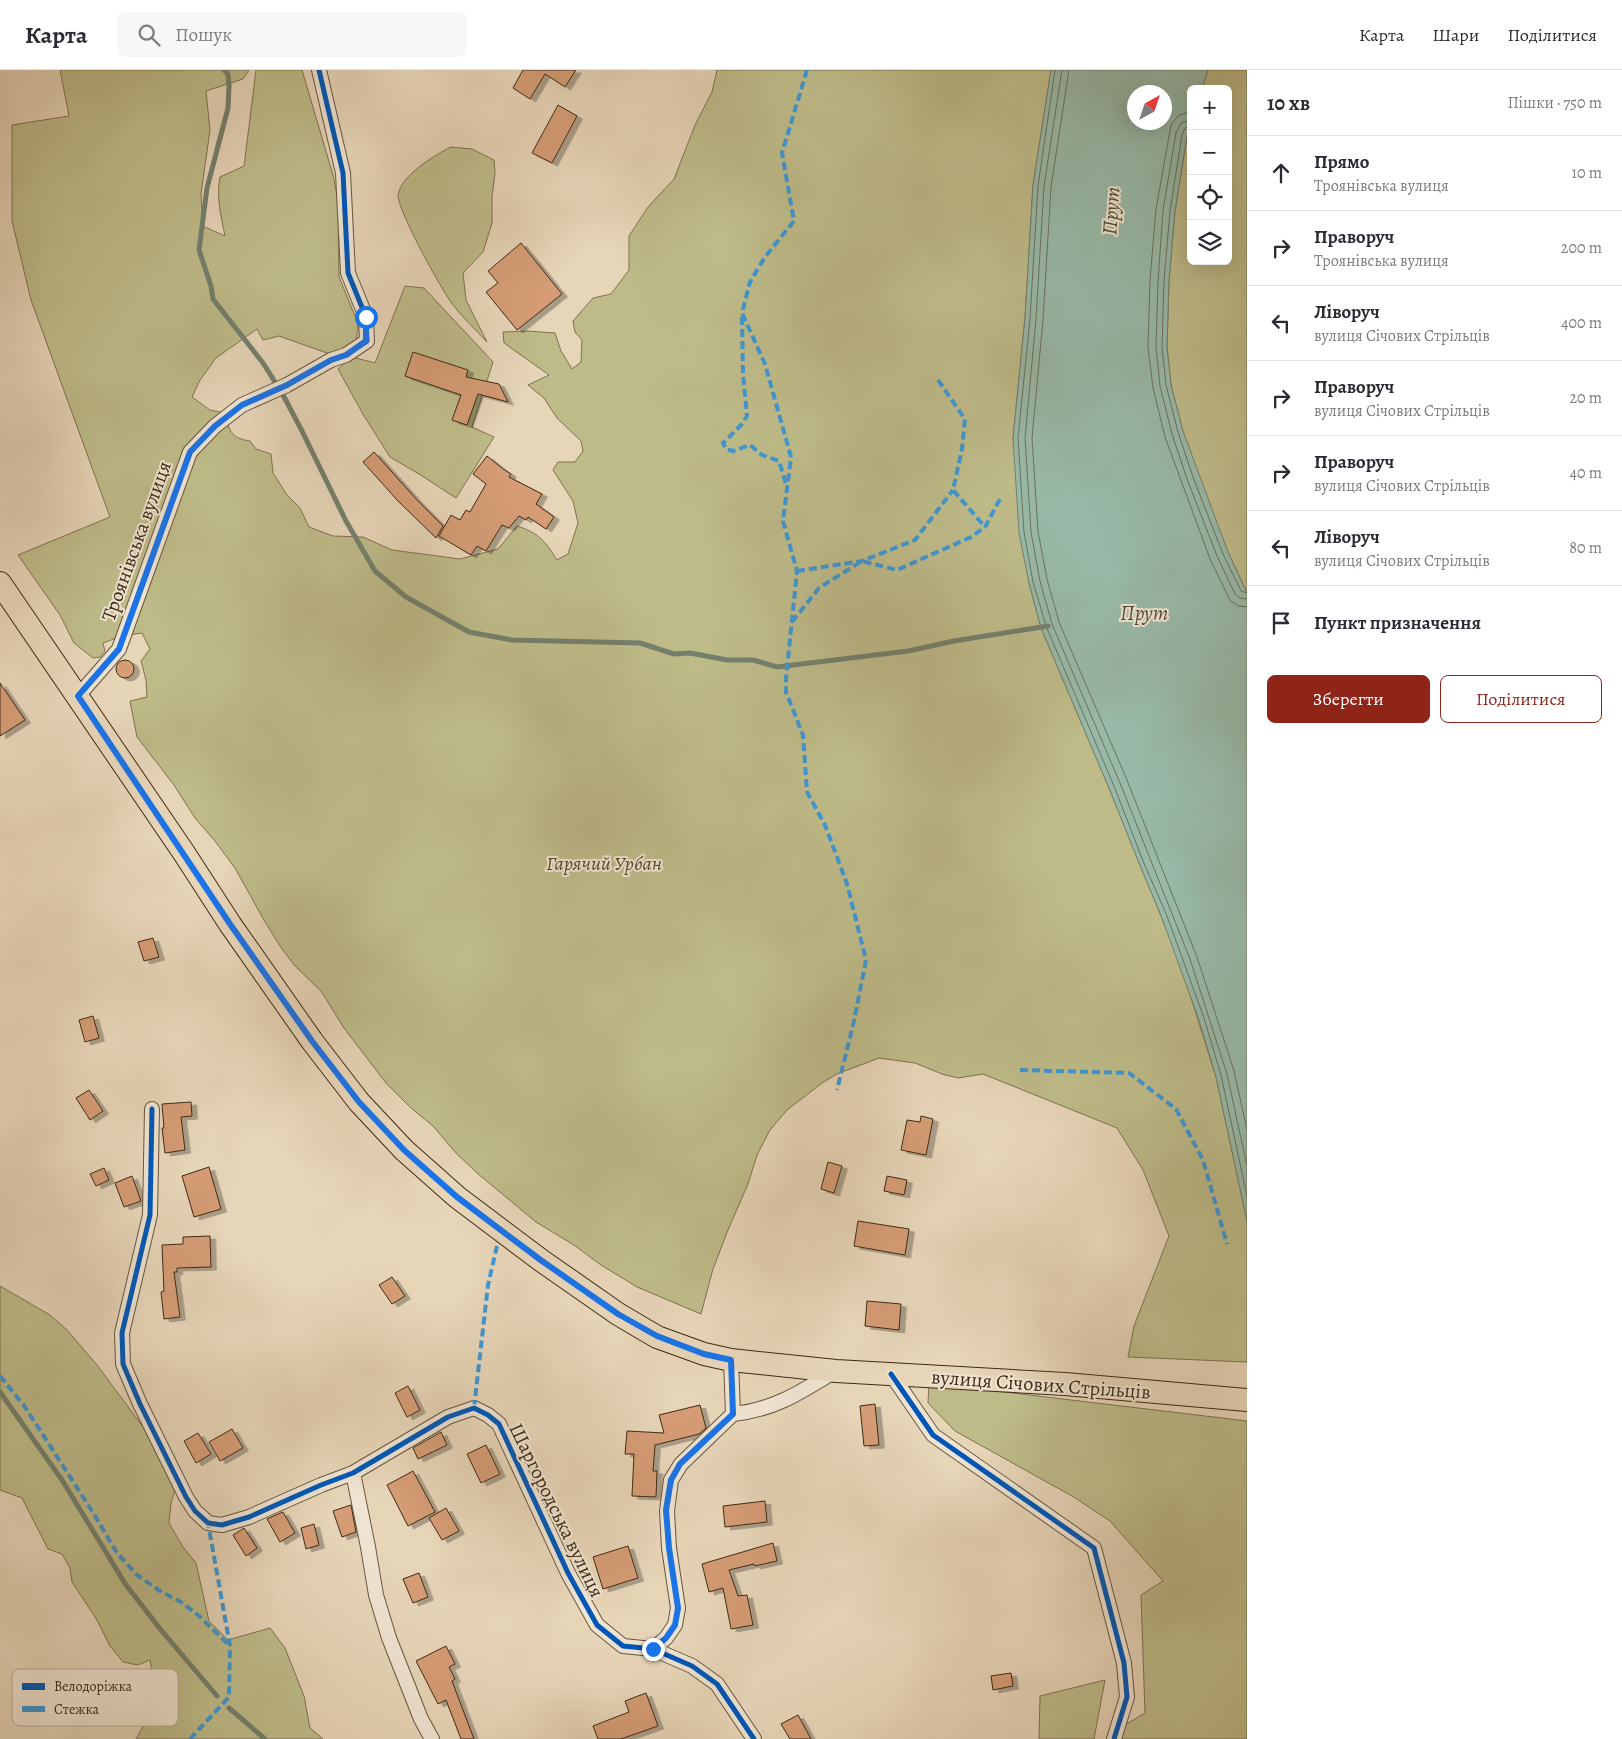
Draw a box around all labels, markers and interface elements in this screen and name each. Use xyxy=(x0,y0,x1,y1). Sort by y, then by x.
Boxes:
search box xyxy=(117,12,467,57)
text: Карта xyxy=(25,19,87,51)
icon: search xyxy=(135,21,163,49)
text: Пошук xyxy=(175,22,232,48)
text: Карта xyxy=(1359,23,1404,47)
text: Шари xyxy=(1432,23,1479,47)
text: Поділитися xyxy=(1507,23,1597,47)
north arrow xyxy=(1127,85,1172,130)
map controls xyxy=(1187,85,1232,265)
button: + xyxy=(1187,85,1232,130)
text: 10 хв xyxy=(1267,89,1310,117)
text: Пішки · 750 m xyxy=(1507,92,1602,114)
button: − xyxy=(1187,130,1232,175)
text: Прямо xyxy=(1314,149,1369,175)
icon: ahead xyxy=(1267,159,1295,187)
text: 10 m xyxy=(1572,162,1602,184)
button: locate xyxy=(1187,175,1232,220)
text: Троянівська вулиця xyxy=(1314,175,1449,197)
water label: Прут xyxy=(1095,186,1127,236)
button: layers xyxy=(1187,220,1232,265)
text: Праворуч xyxy=(1314,224,1394,250)
icon: right xyxy=(1267,234,1295,262)
text: 200 m xyxy=(1561,237,1602,259)
text: Троянівська вулиця xyxy=(1314,250,1449,272)
text: Ліворуч xyxy=(1314,299,1380,325)
route start xyxy=(355,306,378,329)
icon: left xyxy=(1267,309,1295,337)
text: 400 m xyxy=(1561,312,1602,334)
text: вулиця Січових Стрільців xyxy=(1314,325,1490,347)
text: Праворуч xyxy=(1314,374,1394,400)
icon: right xyxy=(1267,384,1295,412)
text: 20 m xyxy=(1569,387,1602,409)
text: вулиця Січових Стрільців xyxy=(1314,400,1490,422)
text: Праворуч xyxy=(1314,449,1394,475)
street label: Троянівська вулиця xyxy=(95,457,178,625)
icon: right xyxy=(1267,459,1295,487)
text: 40 m xyxy=(1570,462,1602,484)
text: вулиця Січових Стрільців xyxy=(1314,475,1490,497)
text: Ліворуч xyxy=(1314,524,1380,550)
icon: left xyxy=(1267,534,1295,562)
text: 80 m xyxy=(1569,537,1602,559)
text: вулиця Січових Стрільців xyxy=(1314,550,1490,572)
water label: Прут xyxy=(1120,599,1168,627)
icon: arrive xyxy=(1267,609,1295,637)
text: Пункт призначення xyxy=(1314,610,1481,636)
button: Зберегти xyxy=(1267,675,1430,723)
button: Поділитися xyxy=(1440,675,1602,723)
park label: Гарячий Урбан xyxy=(546,850,662,877)
street label: вулиця Січових Стрільців xyxy=(930,1363,1152,1406)
street label: Шаргородська вулиця xyxy=(503,1418,611,1602)
route end xyxy=(642,1638,665,1661)
legend xyxy=(12,1669,178,1726)
text: Велодоріжка xyxy=(54,1677,132,1696)
text: Стежка xyxy=(54,1700,100,1719)

